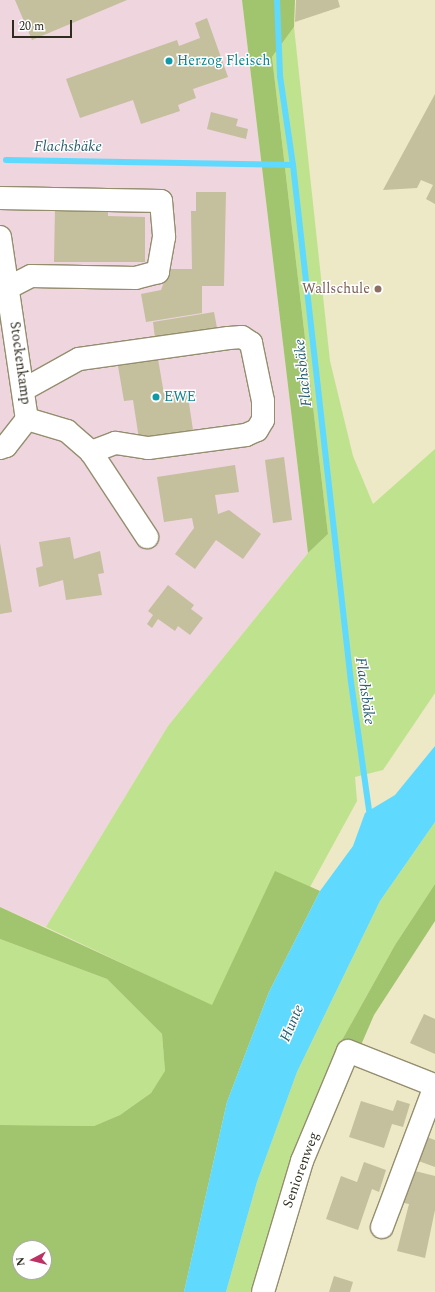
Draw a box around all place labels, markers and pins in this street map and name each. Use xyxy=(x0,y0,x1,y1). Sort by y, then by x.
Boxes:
place label: Herzog Fleisch xyxy=(177,53,270,69)
marker: Herzog Fleisch xyxy=(164,56,174,66)
place label: Wallschule xyxy=(302,281,370,297)
marker: Wallschule xyxy=(373,284,383,294)
place label: EWE xyxy=(164,389,196,405)
marker: EWE xyxy=(151,392,161,402)

